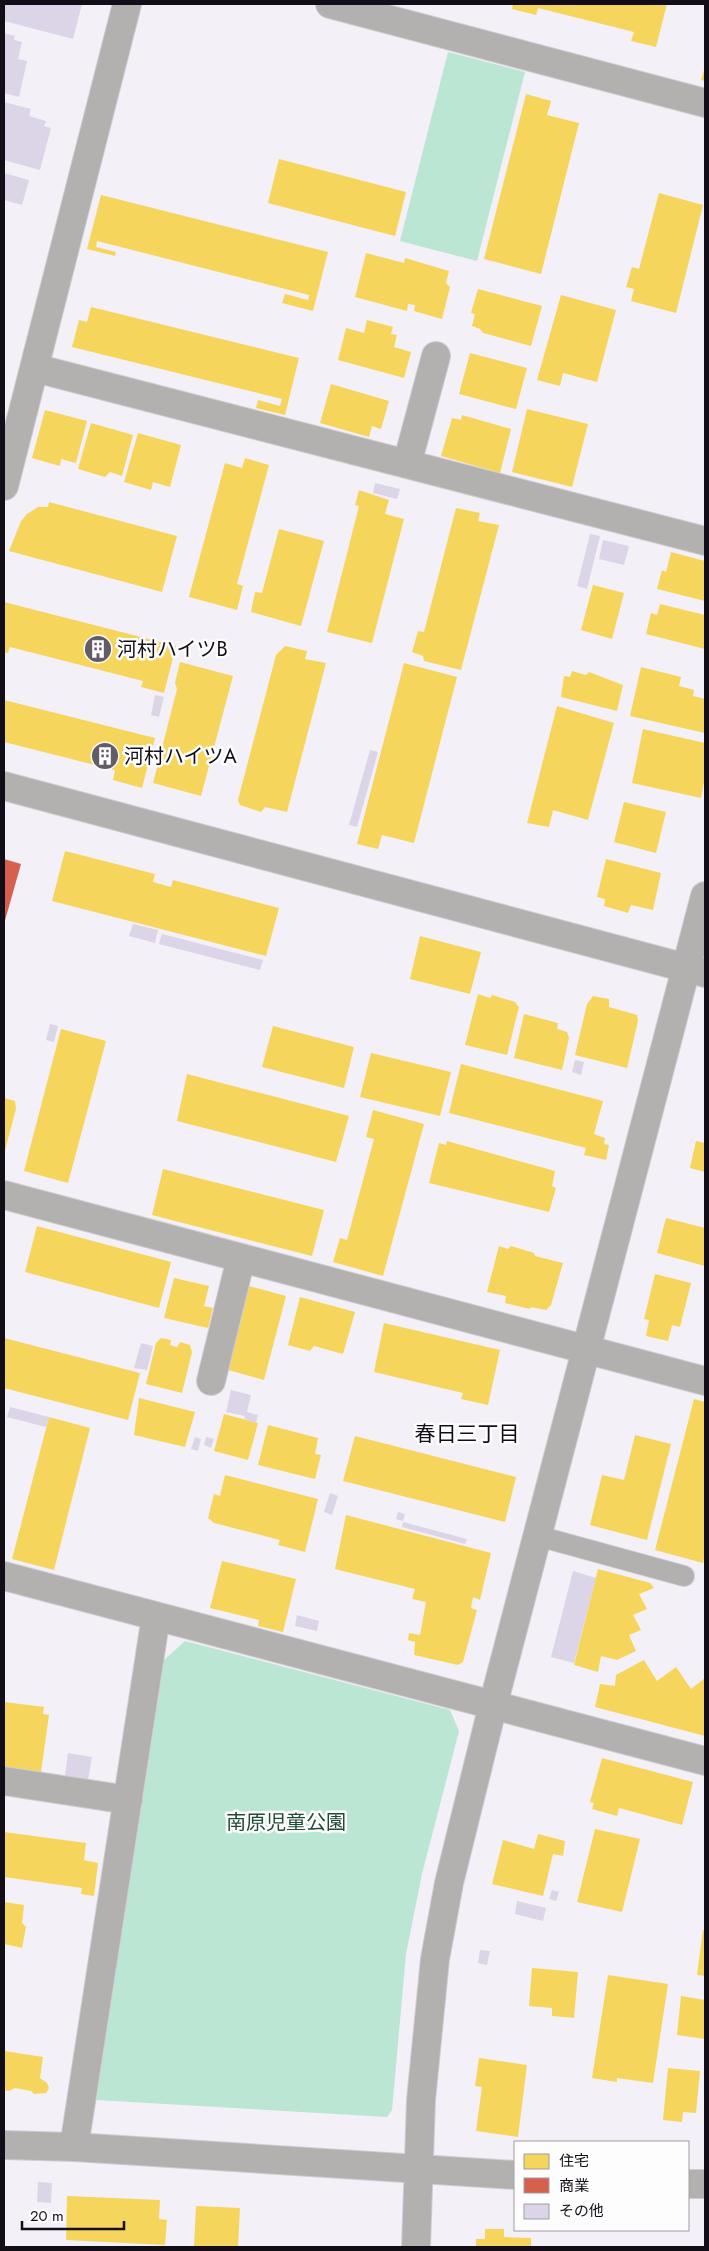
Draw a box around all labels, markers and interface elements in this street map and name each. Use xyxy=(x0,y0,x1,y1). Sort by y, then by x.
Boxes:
building icon: 河村ハイツB xyxy=(83,634,113,664)
place label: 河村ハイツB xyxy=(117,635,228,664)
building icon: 河村ハイツA xyxy=(90,741,120,771)
place label: 河村ハイツA xyxy=(124,742,238,771)
district label: 春日三丁目 xyxy=(415,1419,520,1449)
park label: 南原児童公園 xyxy=(226,1808,346,1837)
legend xyxy=(514,2141,689,2231)
text: 住宅 xyxy=(559,2150,589,2172)
text: 商業 xyxy=(559,2175,589,2197)
scale bar xyxy=(22,2198,125,2230)
text: その他 xyxy=(559,2200,604,2222)
text: 20 m xyxy=(30,2205,64,2227)

